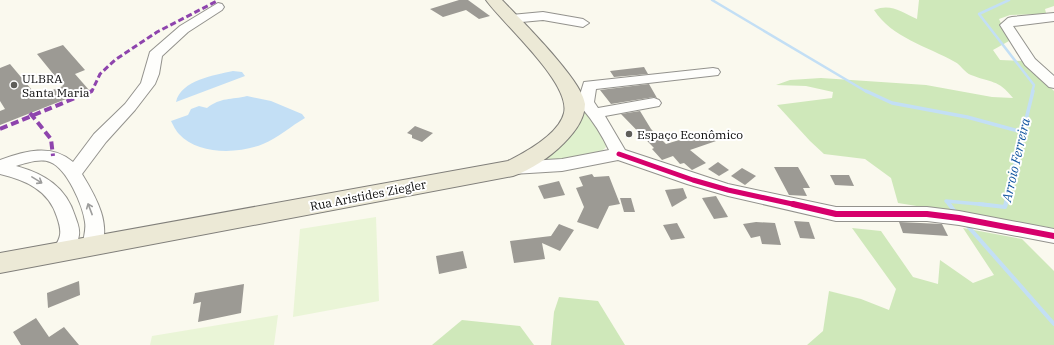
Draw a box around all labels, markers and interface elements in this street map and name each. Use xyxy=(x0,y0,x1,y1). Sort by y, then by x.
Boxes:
place label: ULBRA Santa Maria xyxy=(22,71,90,100)
marker: ULBRA Santa Maria xyxy=(9,80,19,90)
water label: Arroio Ferreira xyxy=(998,117,1034,204)
place label: Espaço Econômico xyxy=(637,127,743,142)
marker: Espaço Econômico xyxy=(624,129,634,139)
one-way arrow xyxy=(31,176,43,184)
street label: Rua Aristides Ziegler xyxy=(309,176,428,214)
one-way arrow xyxy=(85,203,93,215)

